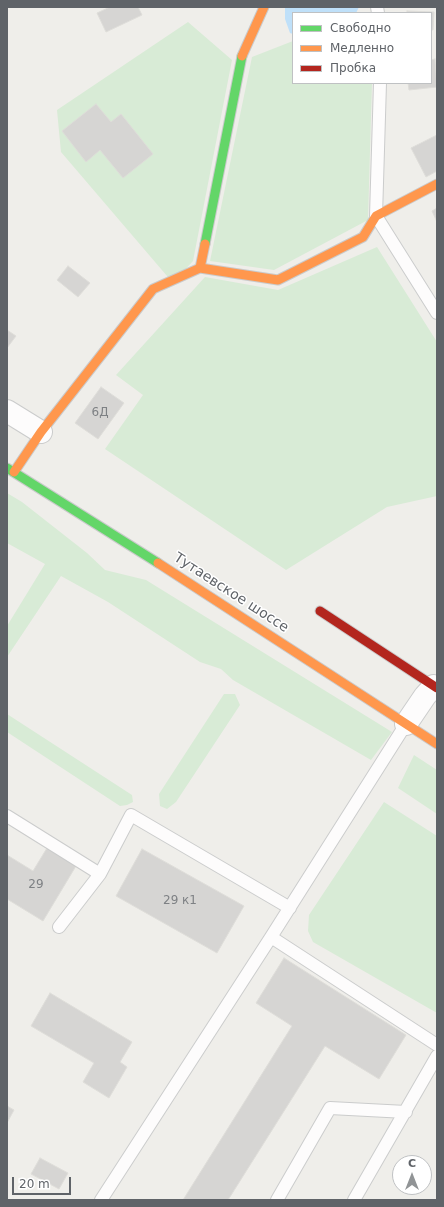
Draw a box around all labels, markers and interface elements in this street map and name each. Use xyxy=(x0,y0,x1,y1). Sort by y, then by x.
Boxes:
legend xyxy=(292,12,432,84)
text: Свободно xyxy=(330,21,391,35)
text: Медленно xyxy=(330,41,394,55)
text: Пробка xyxy=(330,61,376,75)
house number: 6Д xyxy=(91,406,109,420)
street label: Тутаевское шоссе xyxy=(170,550,292,636)
house number: 29 xyxy=(28,878,44,892)
house number: 29 к1 xyxy=(163,894,197,908)
north arrow xyxy=(392,1155,432,1195)
text: С xyxy=(408,1157,416,1170)
scale bar xyxy=(14,1169,73,1195)
text: 20 m xyxy=(19,1177,50,1191)

